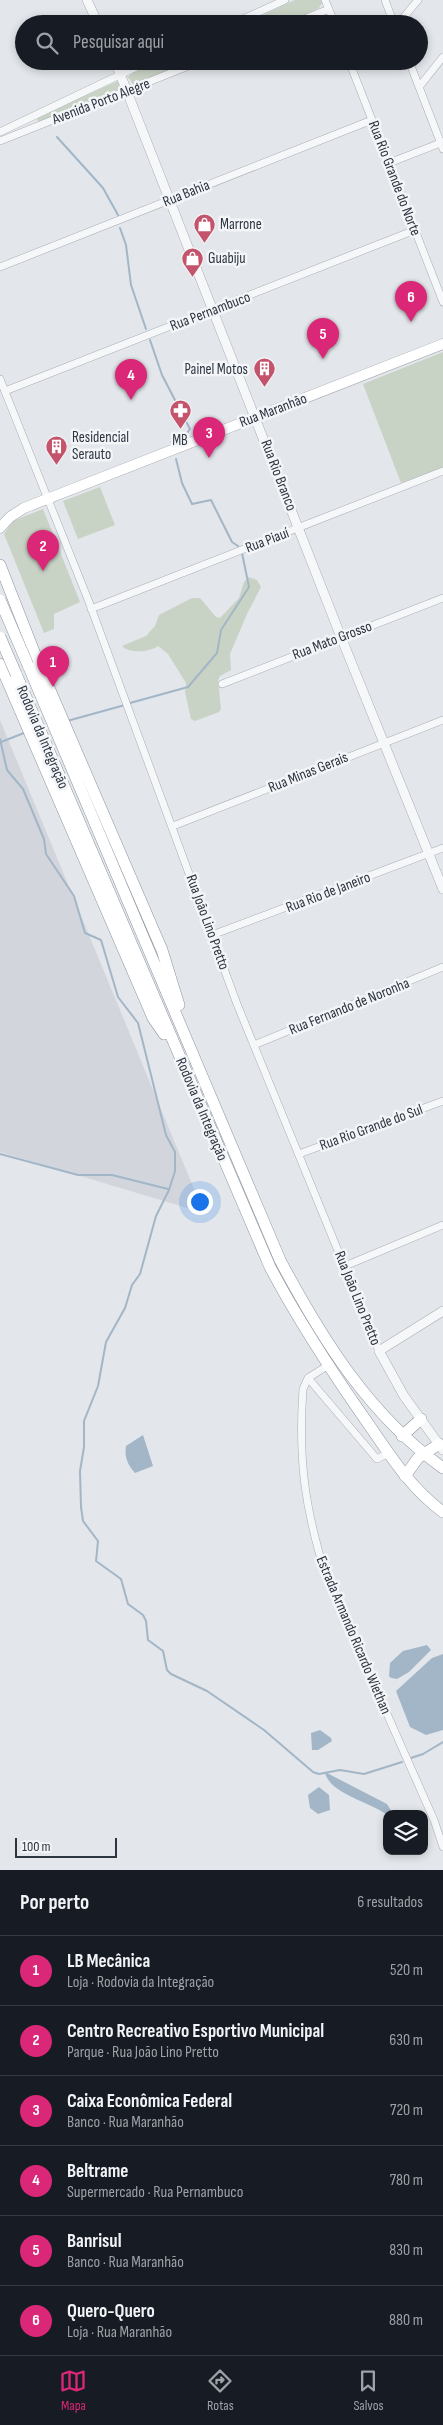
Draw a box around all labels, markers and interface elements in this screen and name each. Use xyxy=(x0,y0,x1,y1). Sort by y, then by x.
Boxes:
search box xyxy=(15,15,428,70)
icon: search xyxy=(33,29,61,57)
text: Pesquisar aqui xyxy=(73,31,164,54)
street label: Avenida Porto Alegre xyxy=(49,74,153,129)
street label: Rua Rio Grande do Norte xyxy=(364,118,425,238)
street label: Rua Bahia xyxy=(160,175,213,211)
shop icon: Marrone xyxy=(192,212,216,243)
place label: Marrone xyxy=(220,215,262,234)
shop icon: Guabiju xyxy=(180,246,204,277)
place label: Guabiju xyxy=(208,249,246,268)
pin: 6 xyxy=(395,281,427,322)
street label: Rua Pernambuco xyxy=(167,287,253,335)
pin: 5 xyxy=(307,318,339,359)
building icon: Painel Motos xyxy=(252,357,276,388)
pin: 4 xyxy=(115,359,147,400)
place label: Painel Motos xyxy=(184,360,248,379)
street label: Rua Maranhão xyxy=(237,389,310,432)
pharmacy icon: MB xyxy=(168,399,192,430)
pin: 3 xyxy=(193,417,225,458)
place label: Residencial Serauto xyxy=(72,428,129,464)
place label: MB xyxy=(172,431,188,450)
building icon: Residencial Serauto xyxy=(44,434,68,465)
street label: Rua Rio Branco xyxy=(256,437,301,513)
street label: Rua Piauí xyxy=(243,523,292,557)
pin: 2 xyxy=(27,530,59,571)
street label: Rua Mato Grosso xyxy=(290,617,375,664)
pin: 1 xyxy=(37,646,69,687)
street label: Rodovia da Integração xyxy=(12,683,73,792)
street label: Rua Minas Gerais xyxy=(265,748,351,797)
street label: Rua Rio de Janeiro xyxy=(283,868,373,917)
street label: Rua João Lino Pretto xyxy=(181,872,234,972)
street label: Rua Fernando de Noronha xyxy=(286,974,412,1039)
street label: Rodovia da Integração xyxy=(171,1055,232,1164)
street label: Rua Rio Grande do Sul xyxy=(317,1100,425,1155)
your location xyxy=(187,1189,213,1215)
street label: Rua João Lino Pretto xyxy=(330,1248,385,1348)
street label: Estrada Armando Ricardo Wiethan xyxy=(312,1553,396,1717)
map controls xyxy=(383,1810,428,1855)
button: layers xyxy=(383,1810,428,1855)
scale bar xyxy=(15,1835,118,1858)
text: 100 m xyxy=(22,1838,51,1855)
text: Por perto xyxy=(20,1890,89,1915)
text: 6 resultados xyxy=(357,1893,423,1912)
text: LB Mecânica xyxy=(67,1950,150,1973)
text: 1 xyxy=(33,1961,39,1980)
text: 520 m xyxy=(390,1961,423,1980)
text: Loja · Rodovia da Integração xyxy=(67,1973,214,1992)
text: Centro Recreativo Esportivo Municipal xyxy=(67,2020,324,2043)
text: 2 xyxy=(32,2031,40,2050)
text: 630 m xyxy=(389,2031,423,2050)
text: Parque · Rua João Lino Pretto xyxy=(67,2043,219,2062)
text: Caixa Econômica Federal xyxy=(67,2090,232,2113)
text: 3 xyxy=(32,2101,40,2120)
text: 720 m xyxy=(390,2101,423,2120)
text: Banco · Rua Maranhão xyxy=(67,2113,184,2132)
text: Beltrame xyxy=(67,2160,128,2183)
text: 4 xyxy=(32,2171,40,2190)
text: 780 m xyxy=(390,2171,423,2190)
text: Supermercado · Rua Pernambuco xyxy=(67,2183,243,2202)
text: Banrisul xyxy=(67,2230,122,2253)
text: 5 xyxy=(32,2241,40,2260)
text: 830 m xyxy=(389,2241,423,2260)
text: Banco · Rua Maranhão xyxy=(67,2253,184,2272)
text: Quero-Quero xyxy=(67,2300,155,2323)
text: 6 xyxy=(32,2311,40,2330)
text: 880 m xyxy=(389,2311,423,2330)
text: Loja · Rua Maranhão xyxy=(67,2323,172,2342)
tab: Mapa xyxy=(59,2367,87,2414)
tab: Rotas xyxy=(206,2367,234,2414)
tab: Salvos xyxy=(353,2367,384,2414)

